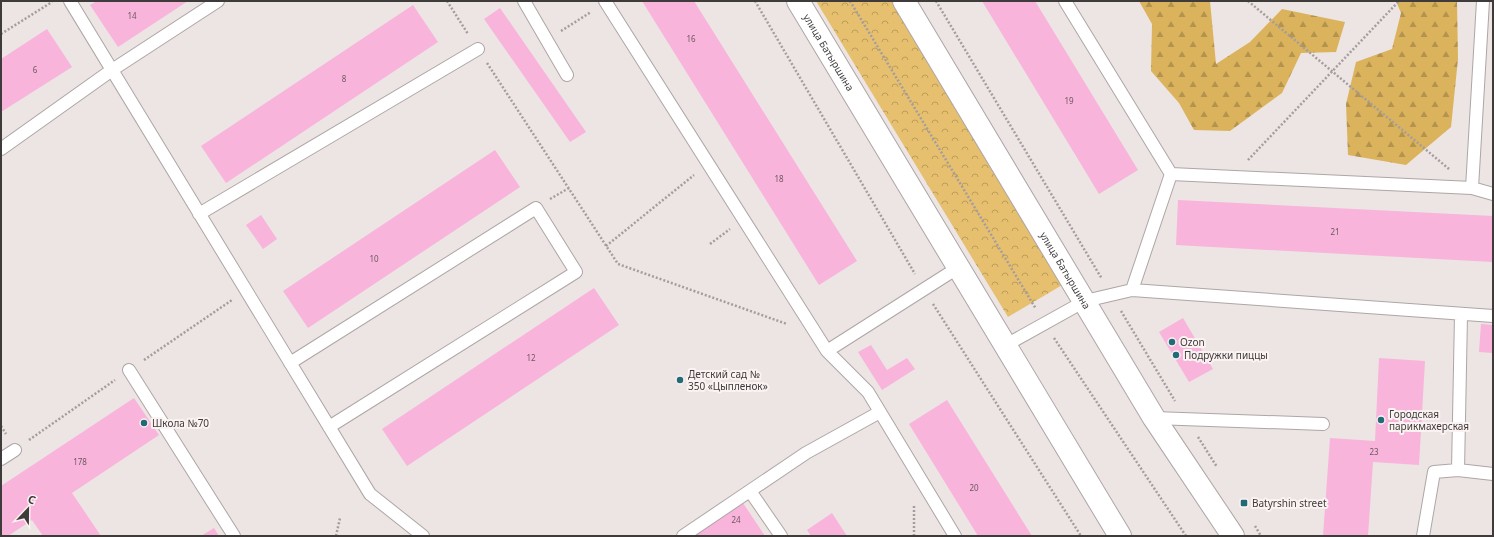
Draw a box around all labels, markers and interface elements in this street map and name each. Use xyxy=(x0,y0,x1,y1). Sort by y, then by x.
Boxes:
house number: 14 xyxy=(127,10,137,21)
street label: улица Батыршина xyxy=(800,11,858,94)
house number: 16 xyxy=(686,33,696,44)
house number: 6 xyxy=(33,64,38,75)
house number: 8 xyxy=(342,73,347,84)
house number: 19 xyxy=(1064,95,1074,106)
house number: 18 xyxy=(774,173,784,184)
house number: 21 xyxy=(1330,226,1340,237)
street label: улица Батыршина xyxy=(1037,229,1094,312)
house number: 10 xyxy=(369,253,379,264)
place label: Ozon xyxy=(1180,335,1205,349)
marker: Ozon xyxy=(1167,337,1177,347)
place label: Подружки пиццы xyxy=(1184,348,1268,362)
marker: Подружки пиццы xyxy=(1171,350,1181,360)
house number: 12 xyxy=(526,352,536,363)
place label: Детский сад № 350 «Цыпленок» xyxy=(688,367,768,393)
marker: Детский сад № 350 «Цыпленок» xyxy=(675,375,685,385)
place label: Городская парикмахерская xyxy=(1389,407,1469,433)
marker: Городская парикмахерская xyxy=(1376,415,1386,425)
place label: Школа №70 xyxy=(152,416,209,430)
marker: Школа №70 xyxy=(139,418,149,428)
house number: 23 xyxy=(1369,446,1379,457)
house number: 178 xyxy=(73,456,87,467)
house number: 20 xyxy=(969,482,979,493)
north arrow xyxy=(8,489,48,529)
text: С xyxy=(26,491,38,508)
place label: Batyrshin street xyxy=(1252,496,1327,510)
marker: Batyrshin street xyxy=(1239,498,1249,508)
house number: 24 xyxy=(731,514,741,525)

